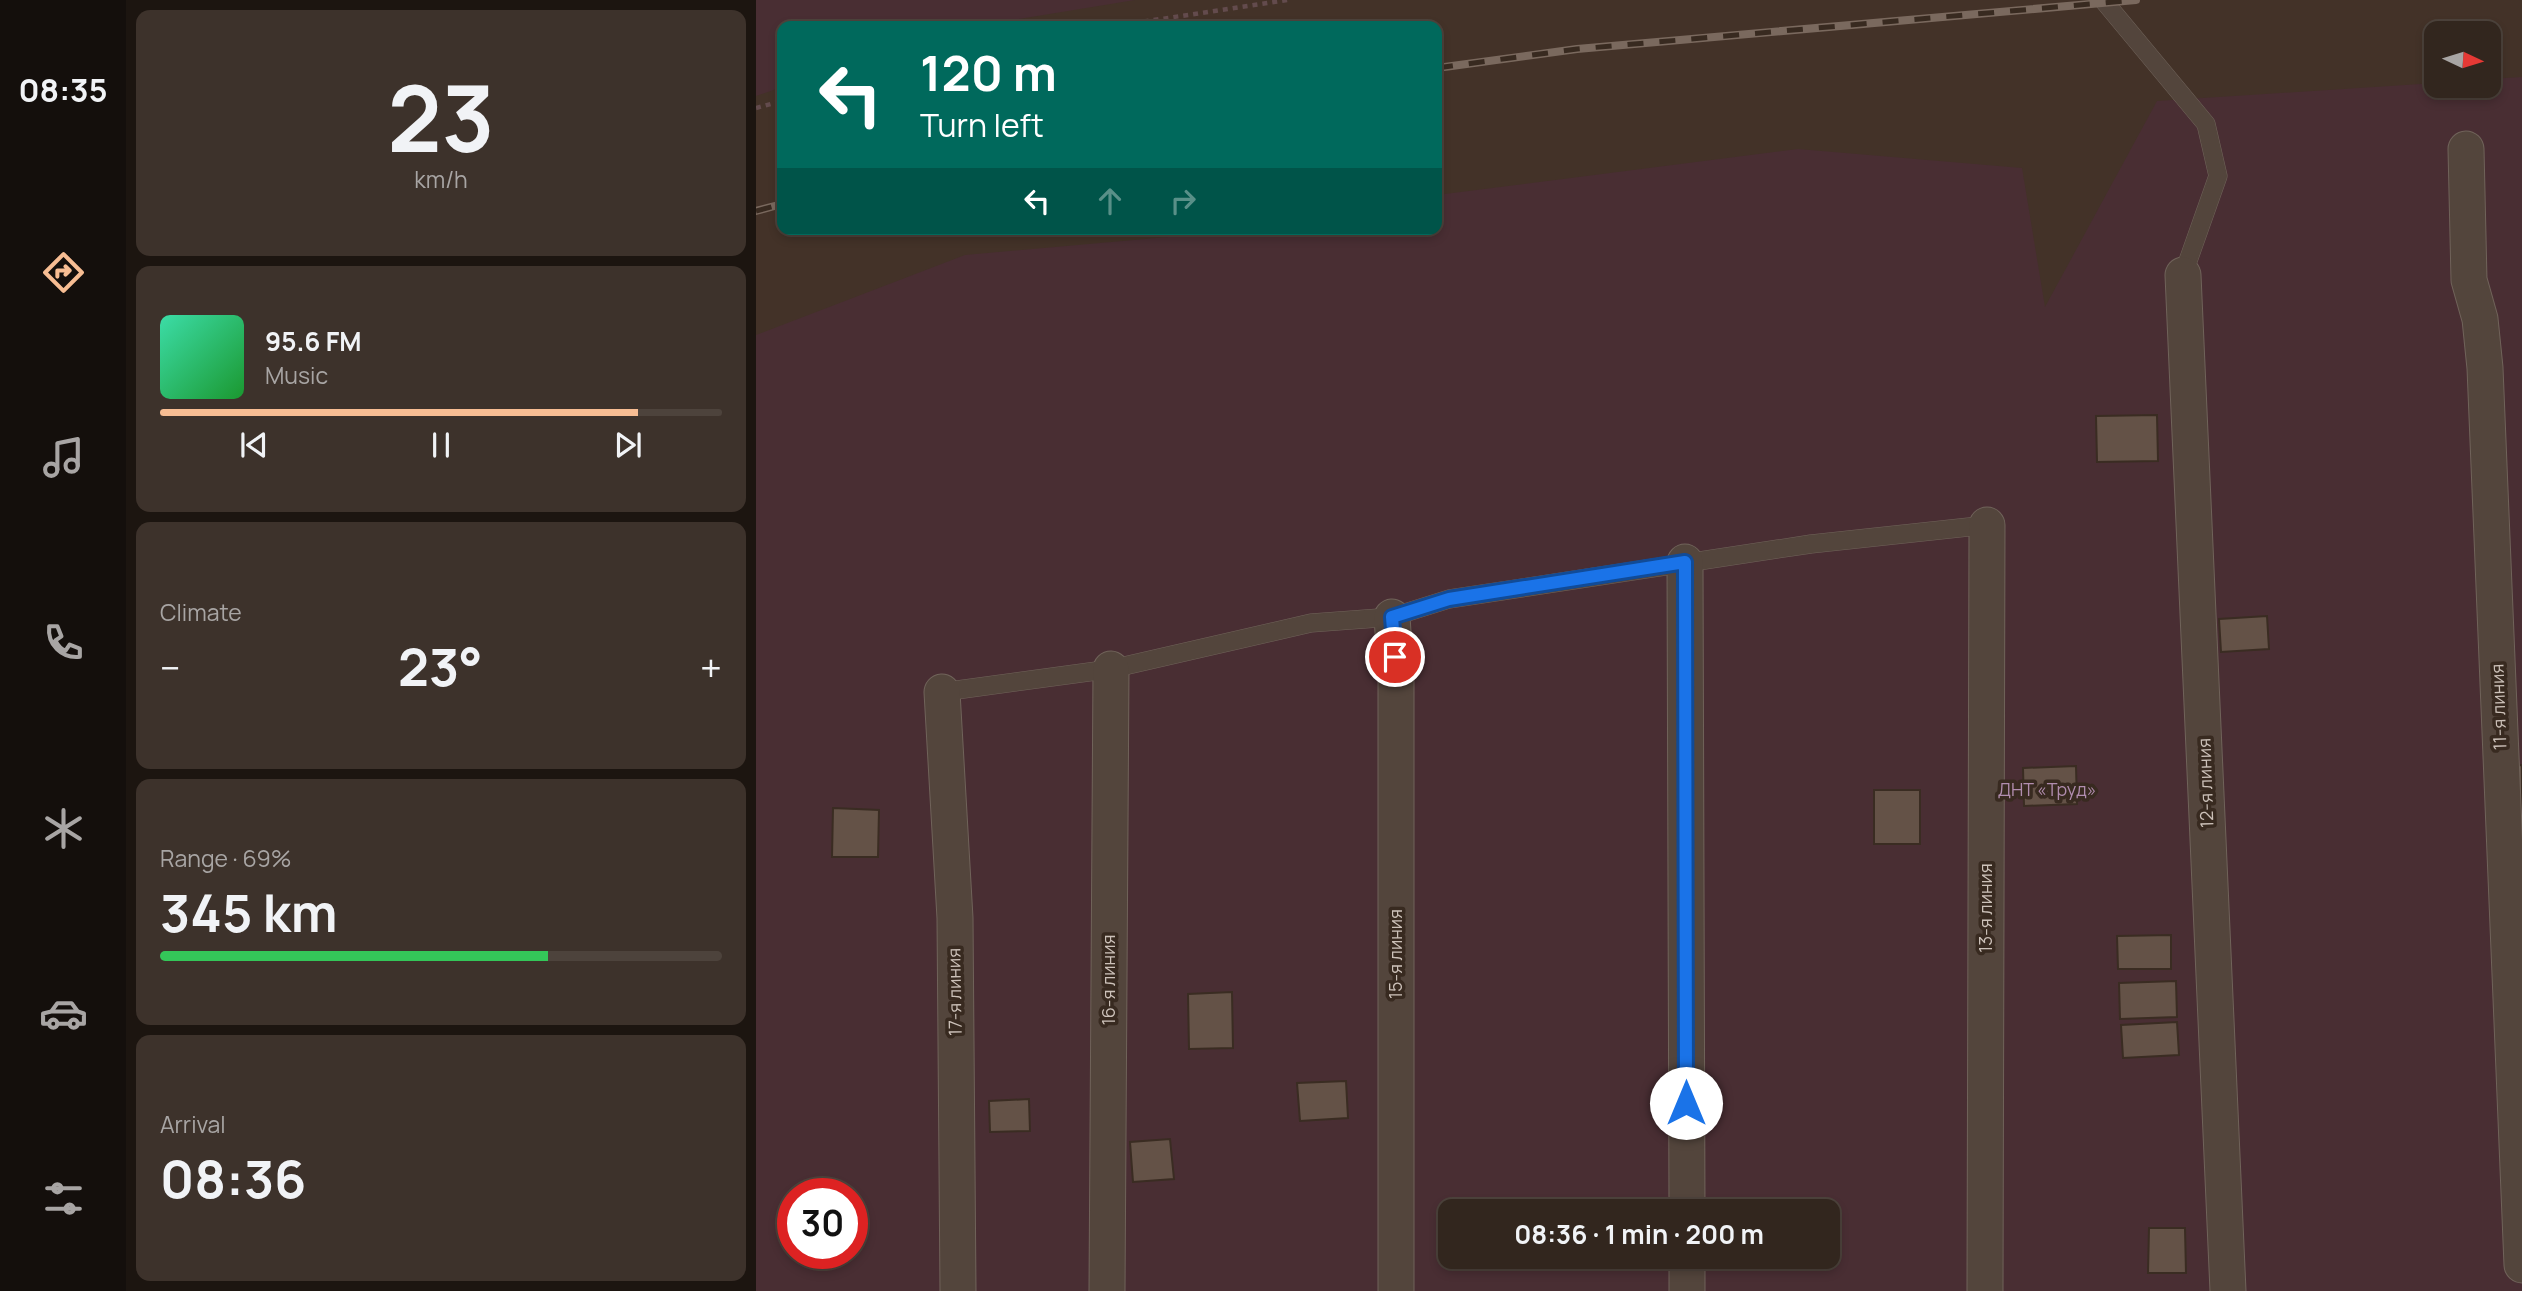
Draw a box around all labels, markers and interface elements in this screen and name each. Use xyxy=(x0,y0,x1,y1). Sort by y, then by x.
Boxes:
north arrow xyxy=(2424,21,2501,98)
map controls xyxy=(2424,21,2501,98)
text: 120 m xyxy=(920,39,1057,106)
icon: left xyxy=(805,49,896,140)
text: 23 xyxy=(387,55,495,179)
text: 08:35 xyxy=(19,68,107,112)
text: Turn left xyxy=(920,103,1044,147)
text: km/h xyxy=(414,163,468,195)
icon: left xyxy=(1018,182,1056,220)
icon: ahead xyxy=(1091,182,1129,220)
icon: right xyxy=(1164,182,1202,220)
icon: directions xyxy=(39,248,88,297)
text: 95.6 FM xyxy=(265,323,362,359)
text: Music xyxy=(265,359,328,391)
icon: previous xyxy=(235,426,273,464)
icon: pause xyxy=(422,426,460,464)
icon: next xyxy=(609,426,647,464)
icon: music xyxy=(39,433,88,482)
text: Climate xyxy=(160,596,242,628)
icon: phone xyxy=(39,618,88,667)
pin xyxy=(1365,627,1425,687)
text: 23° xyxy=(398,631,483,702)
icon: arrive xyxy=(1376,638,1414,676)
text: − xyxy=(160,641,181,693)
text: + xyxy=(700,641,722,693)
street label: 11-я линия xyxy=(2484,663,2512,751)
street label: 12-я линия xyxy=(2191,738,2219,828)
park label: ДНТ «Труд» xyxy=(1998,777,2096,801)
icon: climate xyxy=(39,804,88,853)
text: Range · 69% xyxy=(160,842,291,874)
street label: 13-я линия xyxy=(1973,863,1997,953)
text: 345 km xyxy=(160,877,337,948)
street label: 15-я линия xyxy=(1383,909,1407,999)
street label: 16-я линия xyxy=(1096,935,1120,1025)
street label: 17-я линия xyxy=(941,948,967,1036)
icon: car xyxy=(39,989,88,1038)
position arrow xyxy=(1649,1066,1723,1140)
text: Arrival xyxy=(160,1108,226,1140)
text: 08:36 xyxy=(160,1143,306,1214)
icon: filters xyxy=(39,1174,88,1223)
speed limit sign: 30 xyxy=(777,1178,868,1269)
text: 08:36 · 1 min · 200 m xyxy=(1514,1216,1764,1252)

